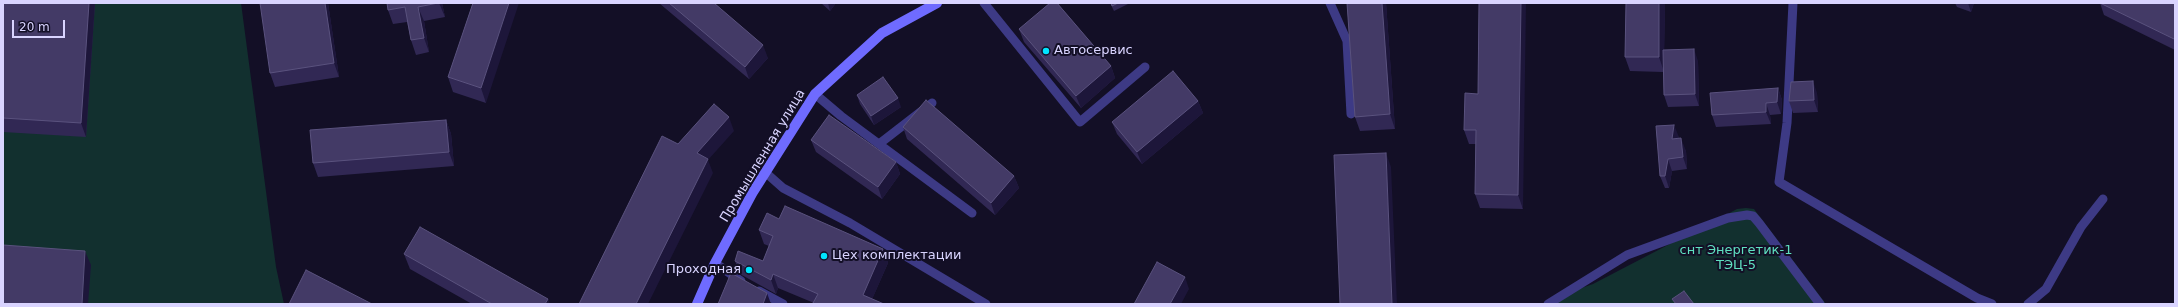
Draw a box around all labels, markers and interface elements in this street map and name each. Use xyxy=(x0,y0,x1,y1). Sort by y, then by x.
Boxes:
scale bar xyxy=(14,12,67,38)
text: 20 m xyxy=(19,20,50,34)
place label: Автосервис xyxy=(1054,43,1133,59)
marker: Автосервис xyxy=(1041,46,1051,56)
street label: Промышленная улица xyxy=(717,87,809,225)
park label: снт Энергетик-1 ТЭЦ-5 xyxy=(1680,243,1792,274)
place label: Цех комплектации xyxy=(832,248,961,264)
marker: Цех комплектации xyxy=(819,251,829,261)
place label: Проходная xyxy=(666,262,741,278)
marker: Проходная xyxy=(744,265,754,275)

